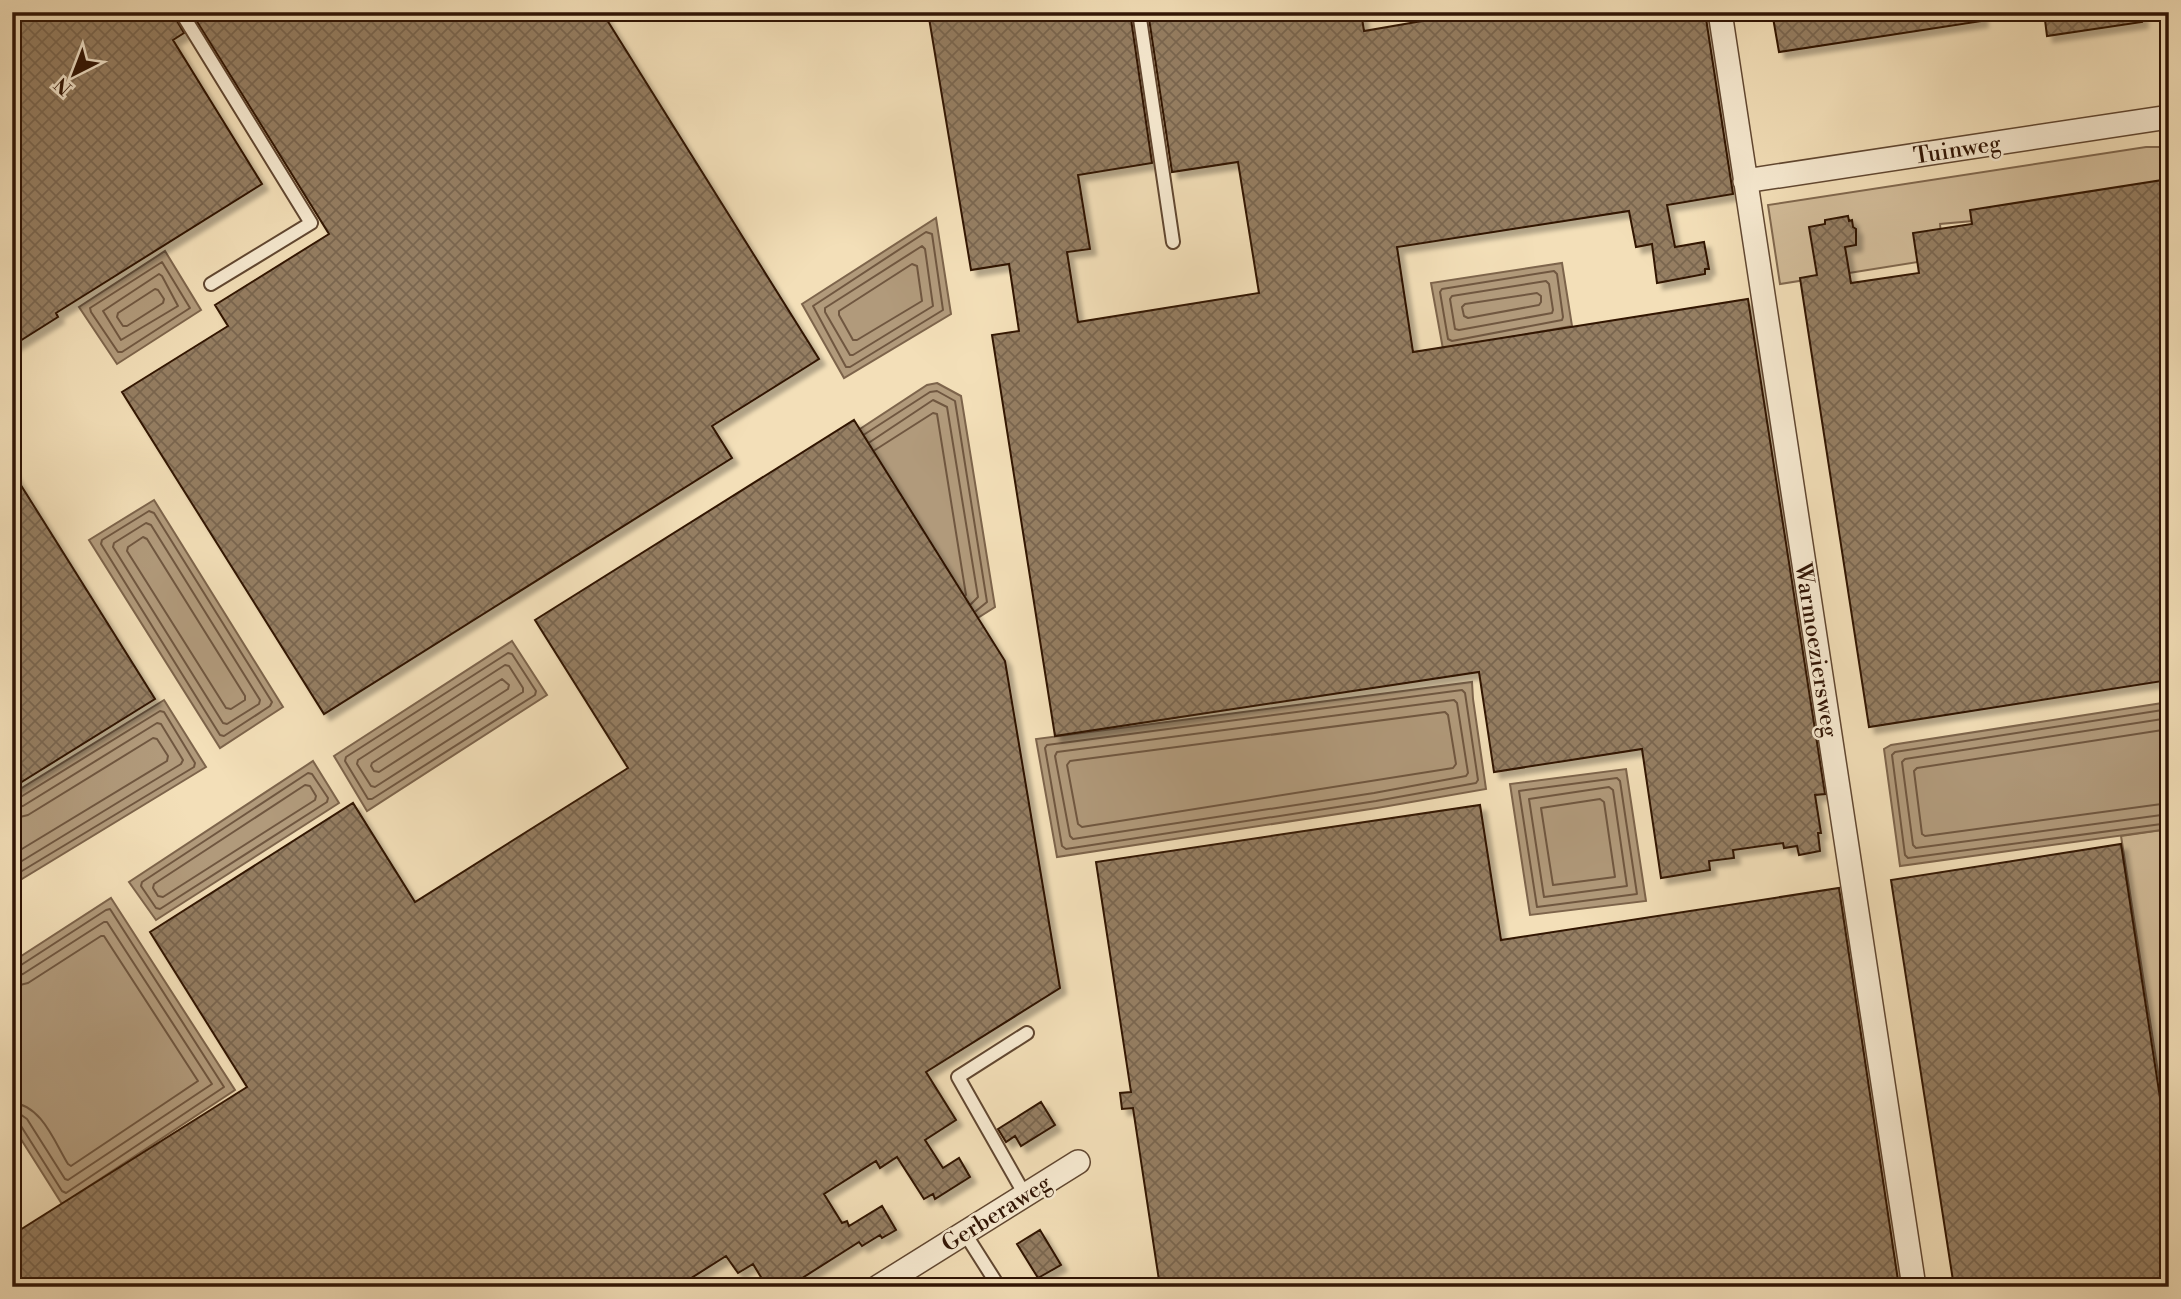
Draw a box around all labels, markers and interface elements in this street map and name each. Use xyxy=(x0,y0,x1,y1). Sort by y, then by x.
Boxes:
north arrow xyxy=(38,38,108,108)
text: N xyxy=(50,72,77,100)
street label: Tuinweg xyxy=(1912,129,2003,171)
street label: Warmoeziersweg xyxy=(1788,560,1844,739)
street label: Gerberaweg xyxy=(937,1169,1056,1258)

